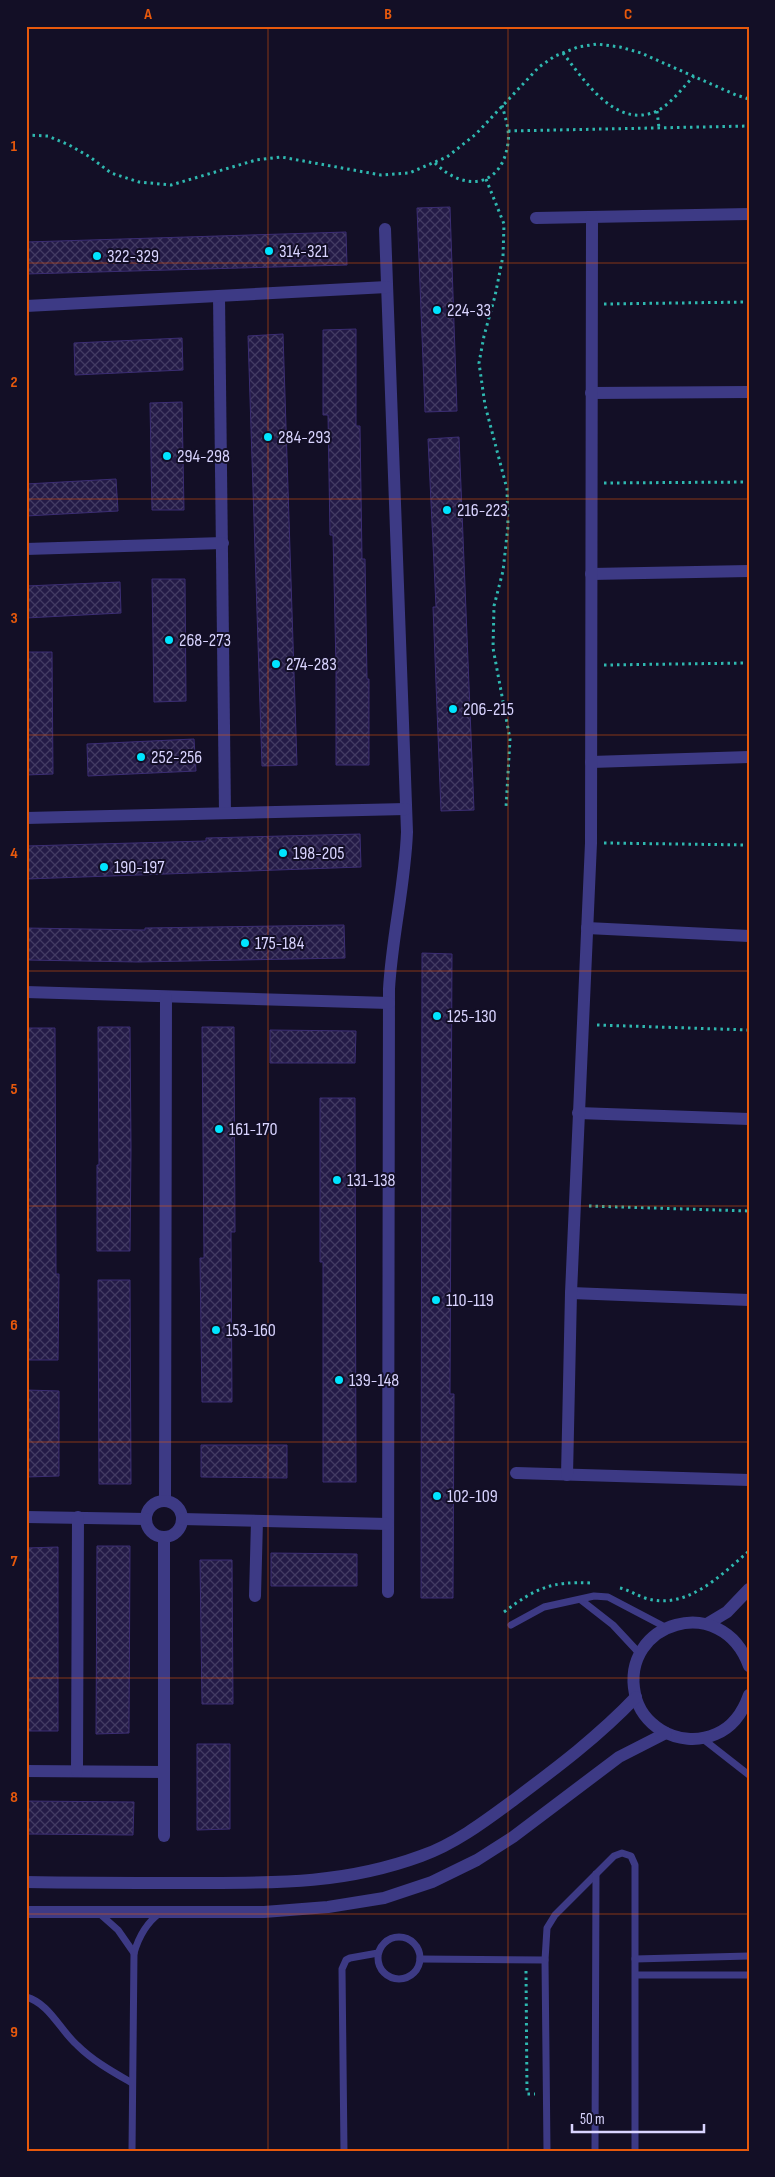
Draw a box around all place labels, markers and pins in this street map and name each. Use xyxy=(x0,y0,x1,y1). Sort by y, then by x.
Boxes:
place label: 314-321 xyxy=(279,241,329,262)
marker: 314-321 xyxy=(263,245,275,257)
place label: 322-329 xyxy=(107,246,159,267)
marker: 322-329 xyxy=(91,250,103,262)
place label: 224-33 xyxy=(447,300,491,321)
marker: 224-33 xyxy=(431,304,443,316)
place label: 284-293 xyxy=(278,427,331,448)
marker: 284-293 xyxy=(262,431,274,443)
place label: 294-298 xyxy=(177,446,230,467)
marker: 294-298 xyxy=(161,450,173,462)
place label: 216-223 xyxy=(457,500,508,521)
marker: 216-223 xyxy=(441,504,453,516)
place label: 268-273 xyxy=(179,630,231,651)
marker: 268-273 xyxy=(163,634,175,646)
place label: 274-283 xyxy=(286,654,337,675)
marker: 274-283 xyxy=(270,658,282,670)
place label: 206-215 xyxy=(463,699,514,720)
marker: 206-215 xyxy=(447,703,459,715)
place label: 252-256 xyxy=(151,747,202,768)
marker: 252-256 xyxy=(135,751,147,763)
place label: 198-205 xyxy=(293,843,344,864)
marker: 198-205 xyxy=(277,847,289,859)
place label: 190-197 xyxy=(114,857,165,878)
marker: 190-197 xyxy=(98,861,110,873)
place label: 175-184 xyxy=(255,933,305,954)
marker: 175-184 xyxy=(239,937,251,949)
place label: 125-130 xyxy=(447,1006,497,1027)
marker: 125-130 xyxy=(431,1010,443,1022)
place label: 161-170 xyxy=(229,1119,278,1140)
marker: 161-170 xyxy=(213,1123,225,1135)
place label: 131-138 xyxy=(347,1170,396,1191)
marker: 131-138 xyxy=(331,1174,343,1186)
place label: 110-119 xyxy=(446,1290,494,1311)
marker: 110-119 xyxy=(430,1294,442,1306)
place label: 153-160 xyxy=(226,1320,276,1341)
marker: 153-160 xyxy=(210,1324,222,1336)
place label: 139-148 xyxy=(349,1370,399,1391)
marker: 139-148 xyxy=(333,1374,345,1386)
place label: 102-109 xyxy=(447,1486,498,1507)
marker: 102-109 xyxy=(431,1490,443,1502)

